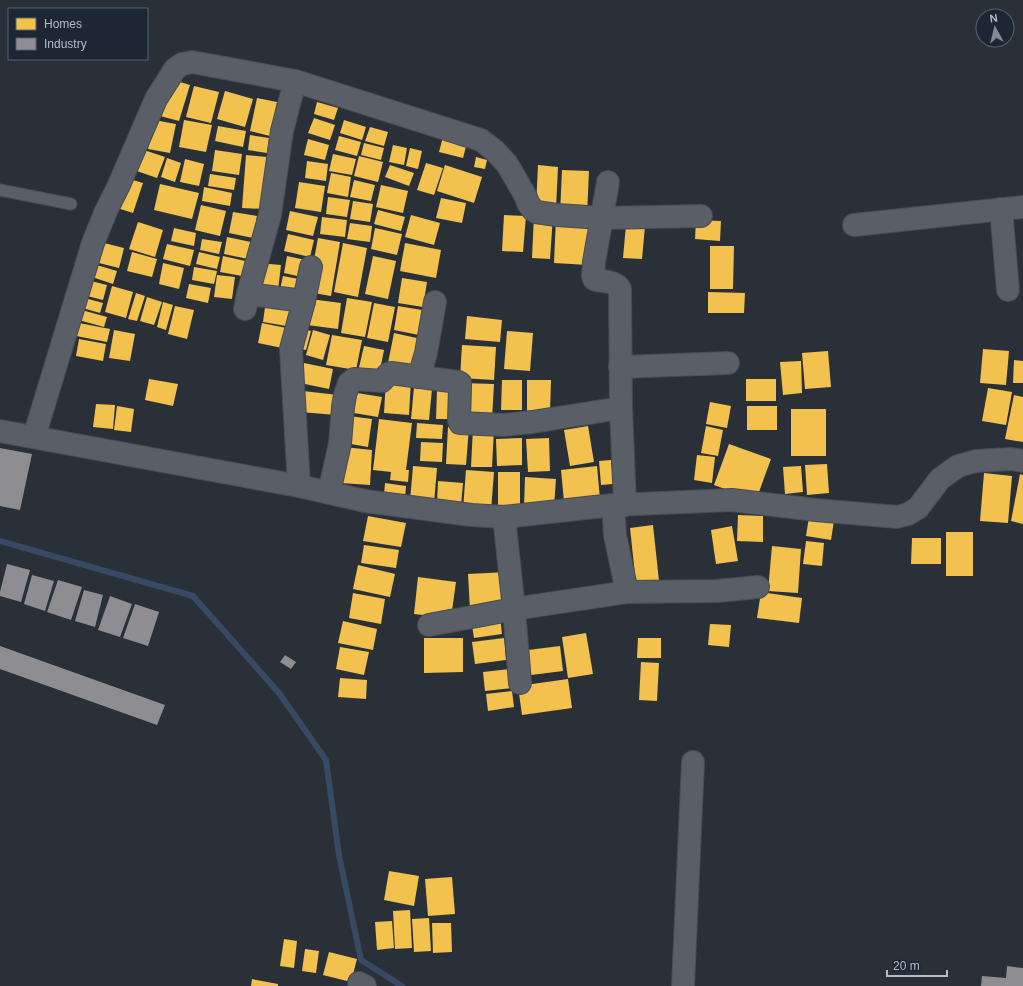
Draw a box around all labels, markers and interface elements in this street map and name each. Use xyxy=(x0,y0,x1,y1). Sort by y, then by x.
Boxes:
legend xyxy=(8,8,148,60)
north arrow xyxy=(975,8,1015,48)
text: N xyxy=(989,12,998,25)
text: Homes xyxy=(44,17,82,31)
text: Industry xyxy=(44,37,87,51)
scale bar xyxy=(887,952,947,978)
text: 20 m xyxy=(893,959,920,973)

